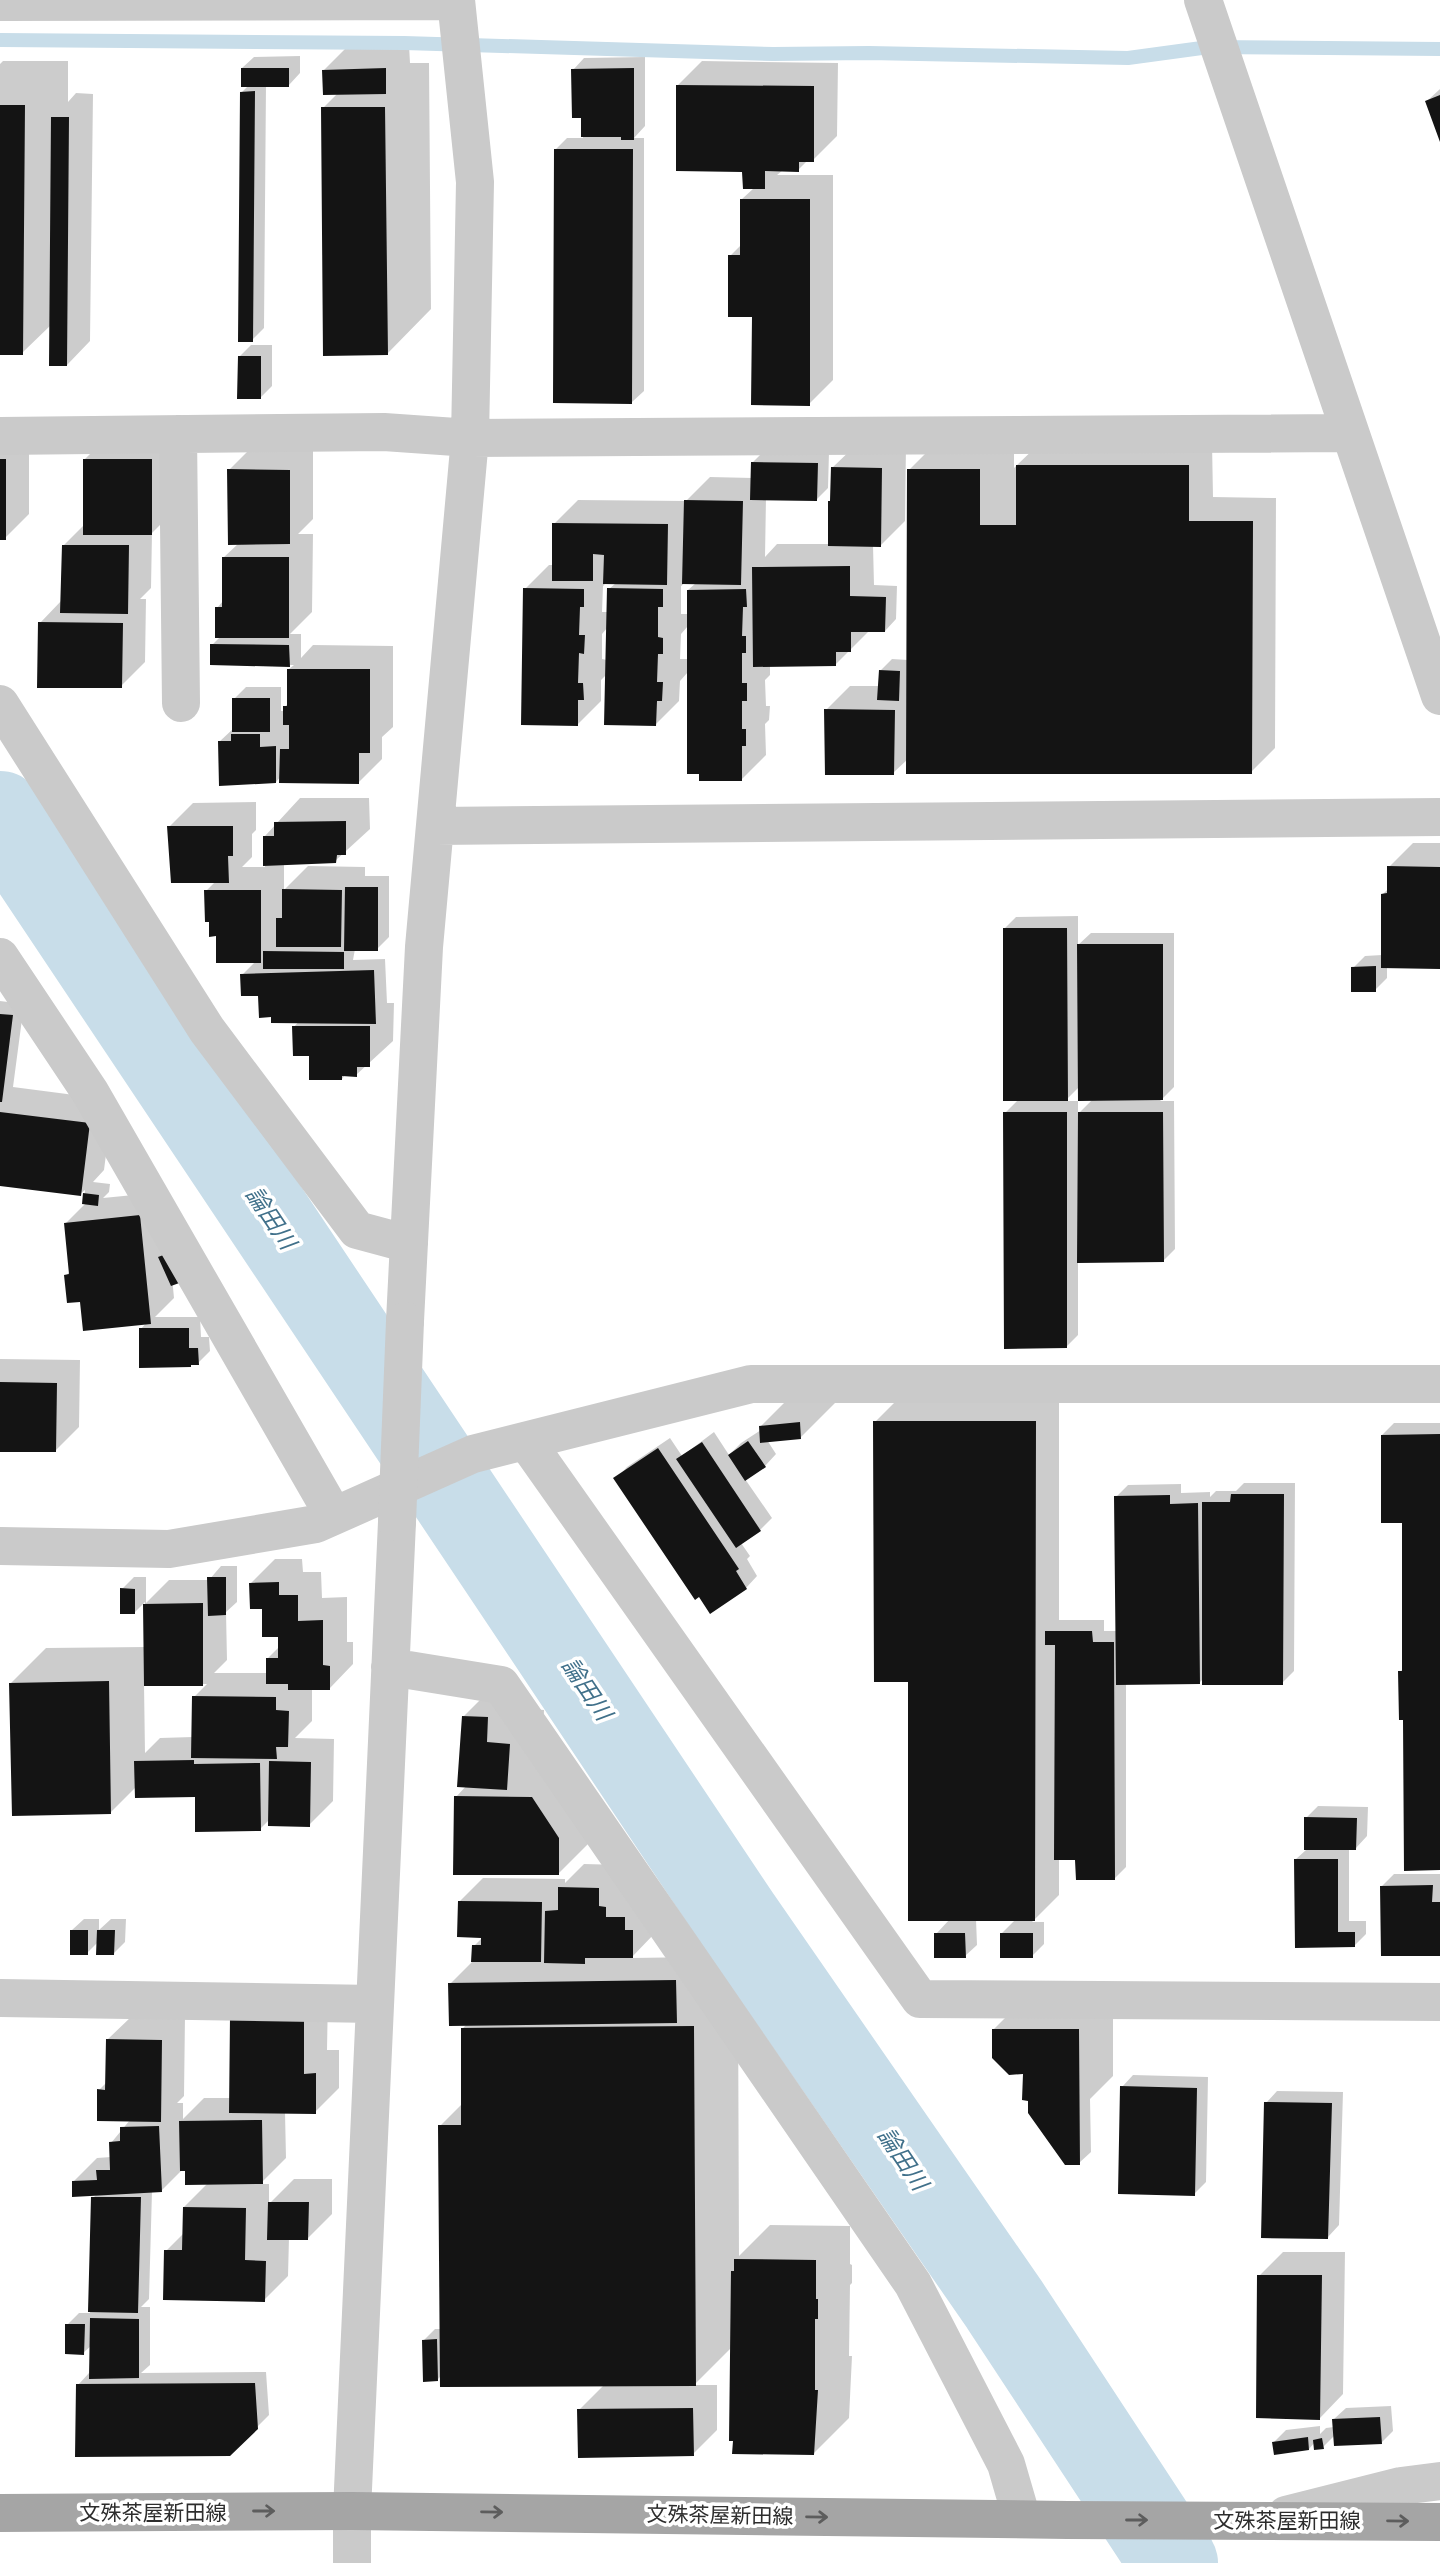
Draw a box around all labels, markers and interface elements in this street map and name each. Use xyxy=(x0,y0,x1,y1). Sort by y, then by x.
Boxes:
water label: 論田川 xyxy=(238,1180,305,1258)
water label: 論田川 xyxy=(554,1651,621,1729)
water label: 論田川 xyxy=(870,2121,937,2199)
street label: 文殊茶屋新田線 xyxy=(80,2498,227,2527)
street label: 文殊茶屋新田線 xyxy=(646,2499,794,2531)
one-way arrow xyxy=(252,2504,275,2518)
one-way arrow xyxy=(480,2506,503,2519)
street label: 文殊茶屋新田線 xyxy=(1214,2506,1361,2535)
one-way arrow xyxy=(805,2510,828,2523)
one-way arrow xyxy=(1125,2513,1148,2527)
one-way arrow xyxy=(1386,2514,1409,2528)

